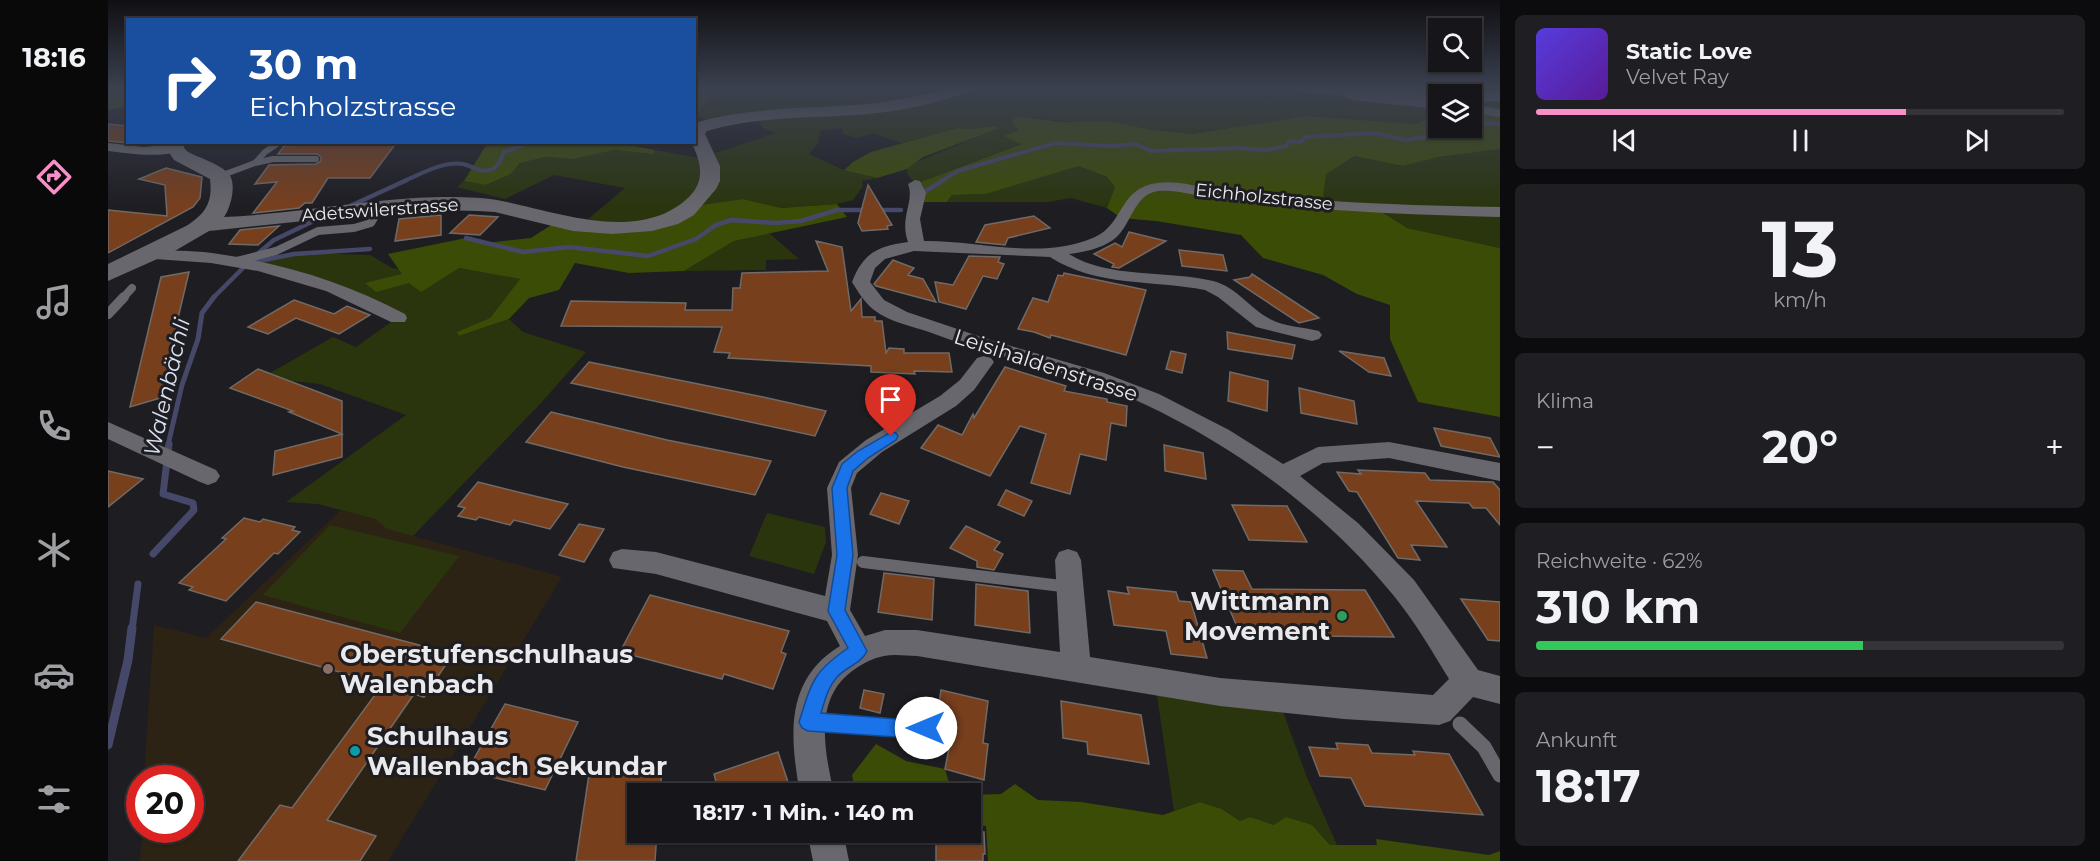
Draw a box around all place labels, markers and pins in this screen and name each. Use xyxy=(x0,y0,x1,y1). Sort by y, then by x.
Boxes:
pin xyxy=(865,374,916,436)
place label: Wittmann Movement xyxy=(1184,585,1330,647)
marker: Wittmann Movement xyxy=(1335,609,1349,623)
place label: Oberstufenschulhaus Walenbach xyxy=(340,638,633,700)
marker: Oberstufenschulhaus Walenbach xyxy=(321,662,335,676)
place label: Schulhaus Wallenbach Sekundar xyxy=(367,720,667,782)
marker: Schulhaus Wallenbach Sekundar xyxy=(348,744,362,758)

